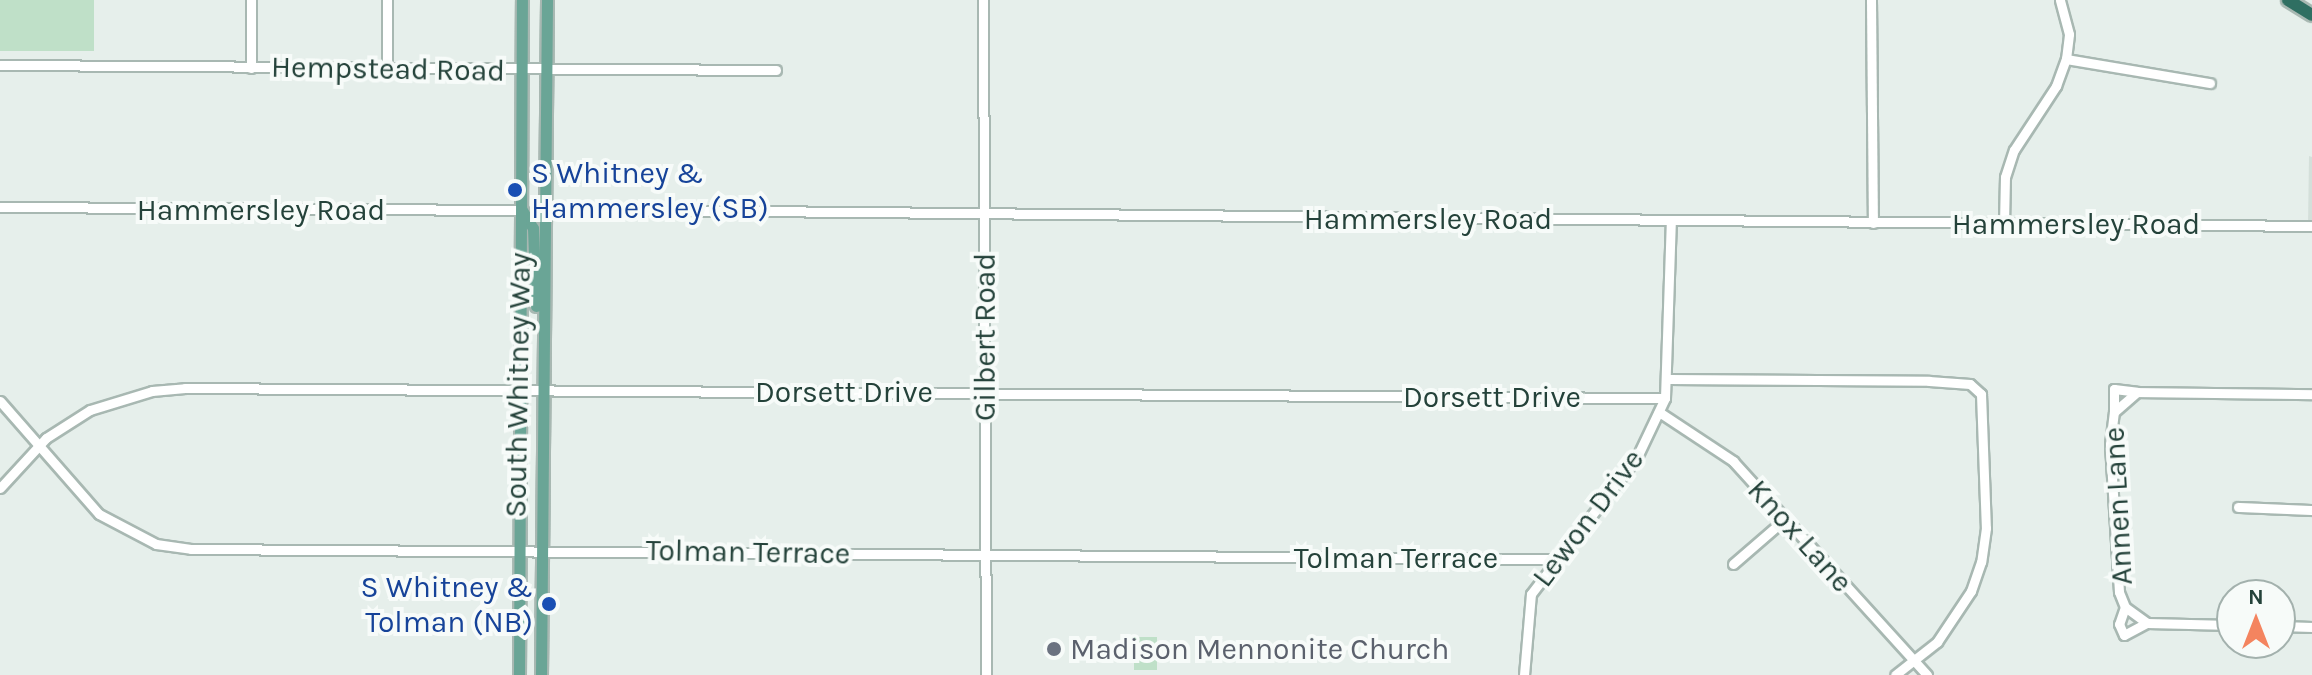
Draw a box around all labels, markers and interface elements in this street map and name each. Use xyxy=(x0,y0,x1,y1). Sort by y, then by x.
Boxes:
street label: Hempstead Road xyxy=(271,49,505,89)
place label: S Whitney & Hammersley (SB) xyxy=(531,155,769,226)
marker: S Whitney & Hammersley (SB) xyxy=(506,181,524,199)
street label: Hammersley Road xyxy=(137,192,385,228)
street label: Hammersley Road xyxy=(1304,201,1552,237)
street label: Hammersley Road xyxy=(1952,206,2200,242)
street label: South Whitney Way xyxy=(498,252,538,518)
street label: Gilbert Road xyxy=(967,253,1003,421)
street label: Dorsett Drive xyxy=(755,374,933,410)
street label: Dorsett Drive xyxy=(1403,379,1581,415)
street label: Annen Lane xyxy=(2096,426,2140,586)
street label: Lewon Drive xyxy=(1525,442,1651,594)
street label: Knox Lane xyxy=(1740,472,1860,600)
street label: Tolman Terrace xyxy=(645,532,851,572)
street label: Tolman Terrace xyxy=(1294,540,1498,576)
place label: S Whitney & Tolman (NB) xyxy=(361,569,533,640)
north arrow xyxy=(2216,579,2296,659)
text: N xyxy=(2248,584,2264,610)
marker: S Whitney & Tolman (NB) xyxy=(540,595,558,613)
place label: Madison Mennonite Church xyxy=(1070,631,1449,667)
marker: Madison Mennonite Church xyxy=(1045,640,1063,658)

